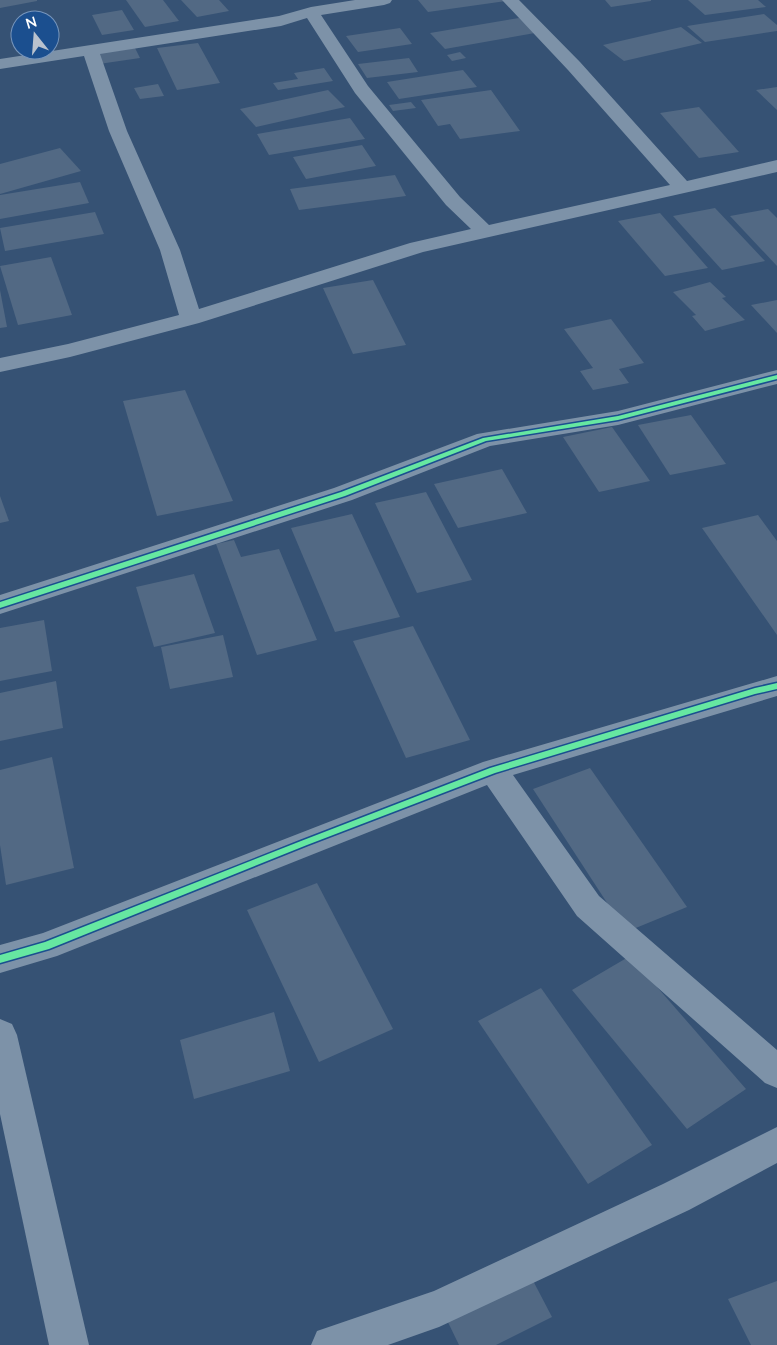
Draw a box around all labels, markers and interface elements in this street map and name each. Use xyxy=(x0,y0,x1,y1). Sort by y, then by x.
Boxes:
north arrow xyxy=(10,10,60,60)
text: N xyxy=(23,12,39,32)

